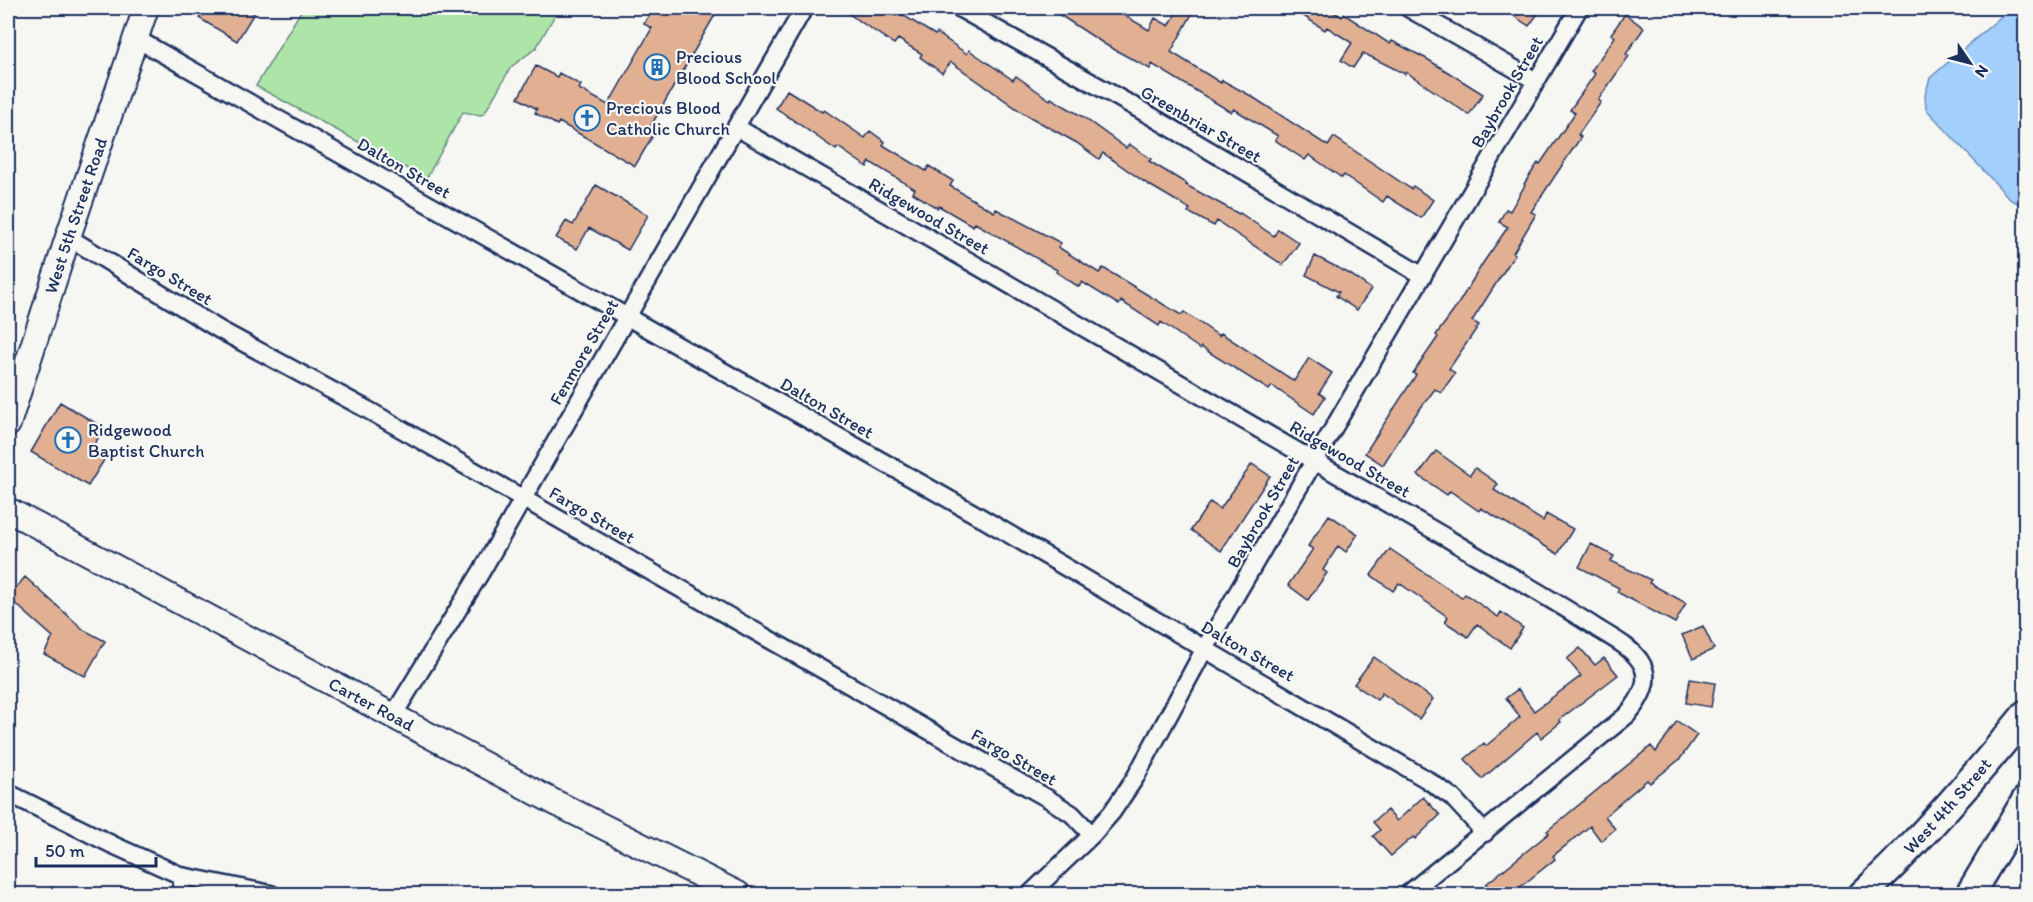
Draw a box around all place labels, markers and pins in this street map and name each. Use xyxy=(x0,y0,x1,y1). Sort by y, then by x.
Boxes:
place label: Precious Blood School xyxy=(676,46,776,89)
building icon: Precious Blood School xyxy=(642,52,672,82)
place label: Precious Blood Catholic Church xyxy=(606,97,730,140)
church icon: Precious Blood Catholic Church xyxy=(572,103,602,133)
place label: Ridgewood Baptist Church xyxy=(88,419,204,462)
church icon: Ridgewood Baptist Church xyxy=(53,425,83,455)

